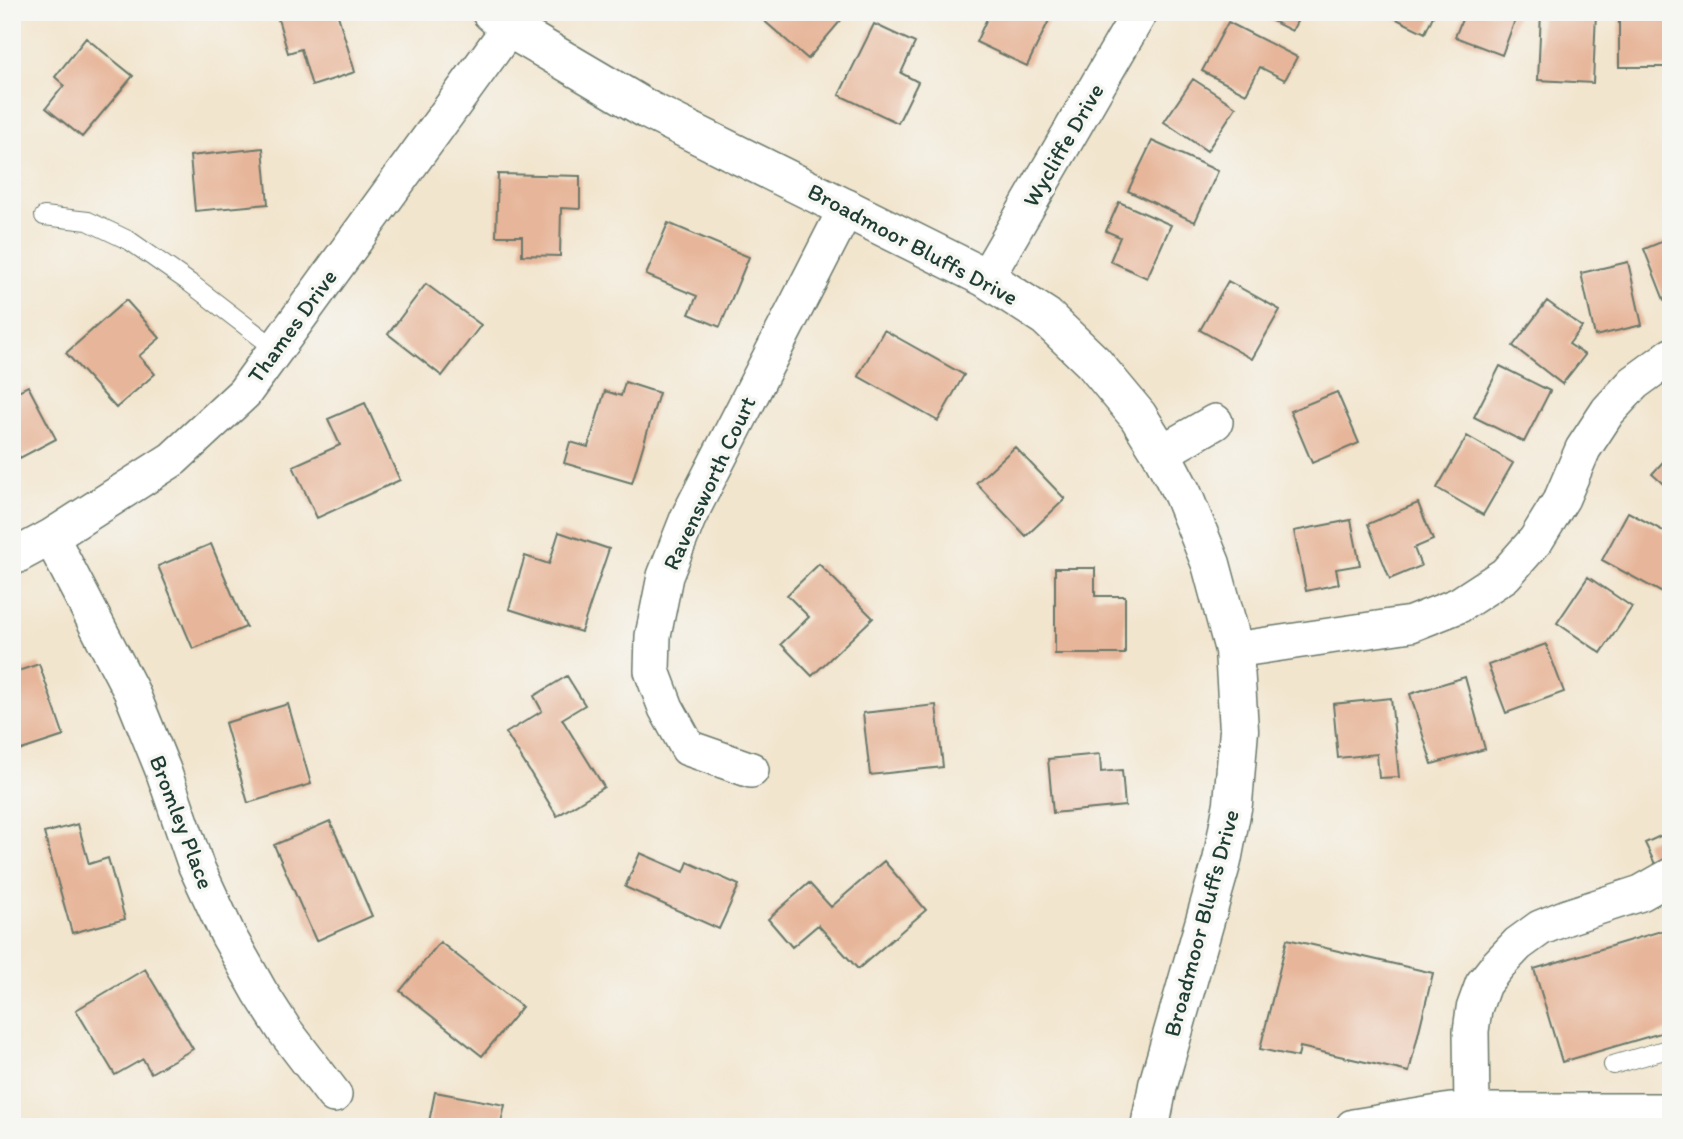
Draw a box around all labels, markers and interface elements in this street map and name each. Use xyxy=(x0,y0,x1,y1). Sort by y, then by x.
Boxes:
street label: Wycliffe Drive xyxy=(1016,78,1110,212)
street label: Broadmoor Bluffs Drive xyxy=(803,177,1023,311)
street label: Thames Drive xyxy=(241,264,343,388)
street label: Ravensworth Court xyxy=(656,391,762,574)
street label: Bromley Place xyxy=(144,751,220,893)
street label: Broadmoor Bluffs Drive xyxy=(1157,806,1245,1040)

